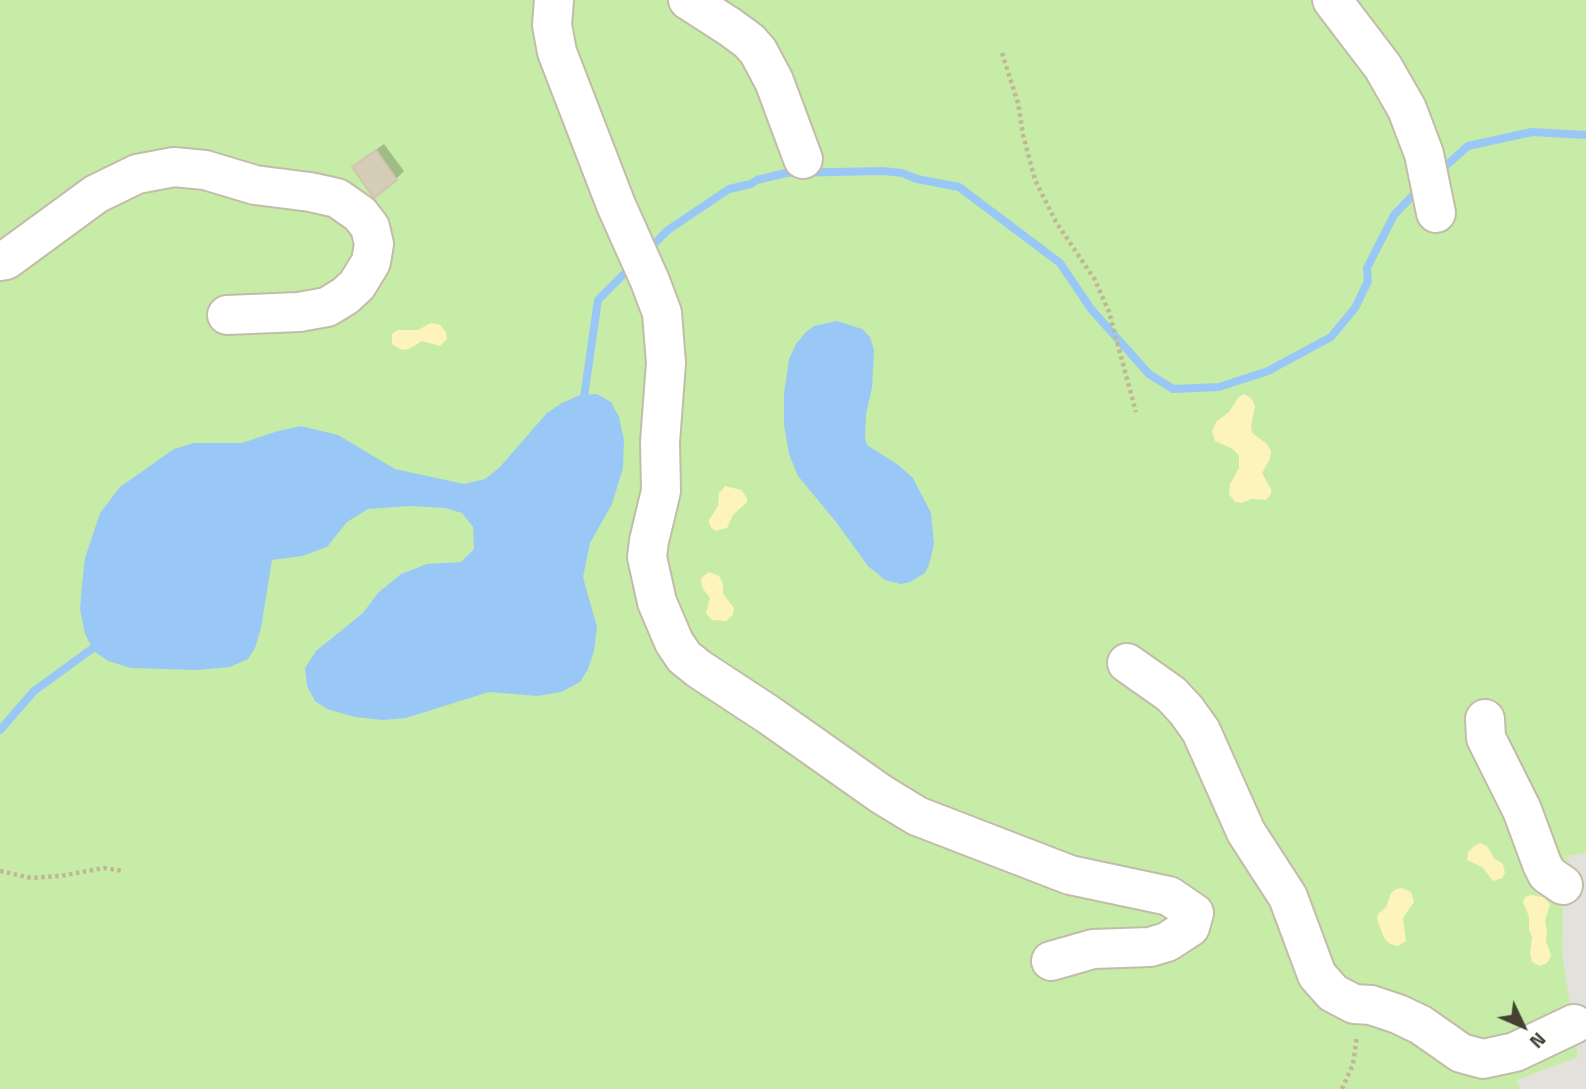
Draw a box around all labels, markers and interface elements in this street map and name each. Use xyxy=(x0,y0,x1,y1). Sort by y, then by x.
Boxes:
north arrow xyxy=(1488,991,1558,1061)
text: N xyxy=(1523,1026,1553,1056)

